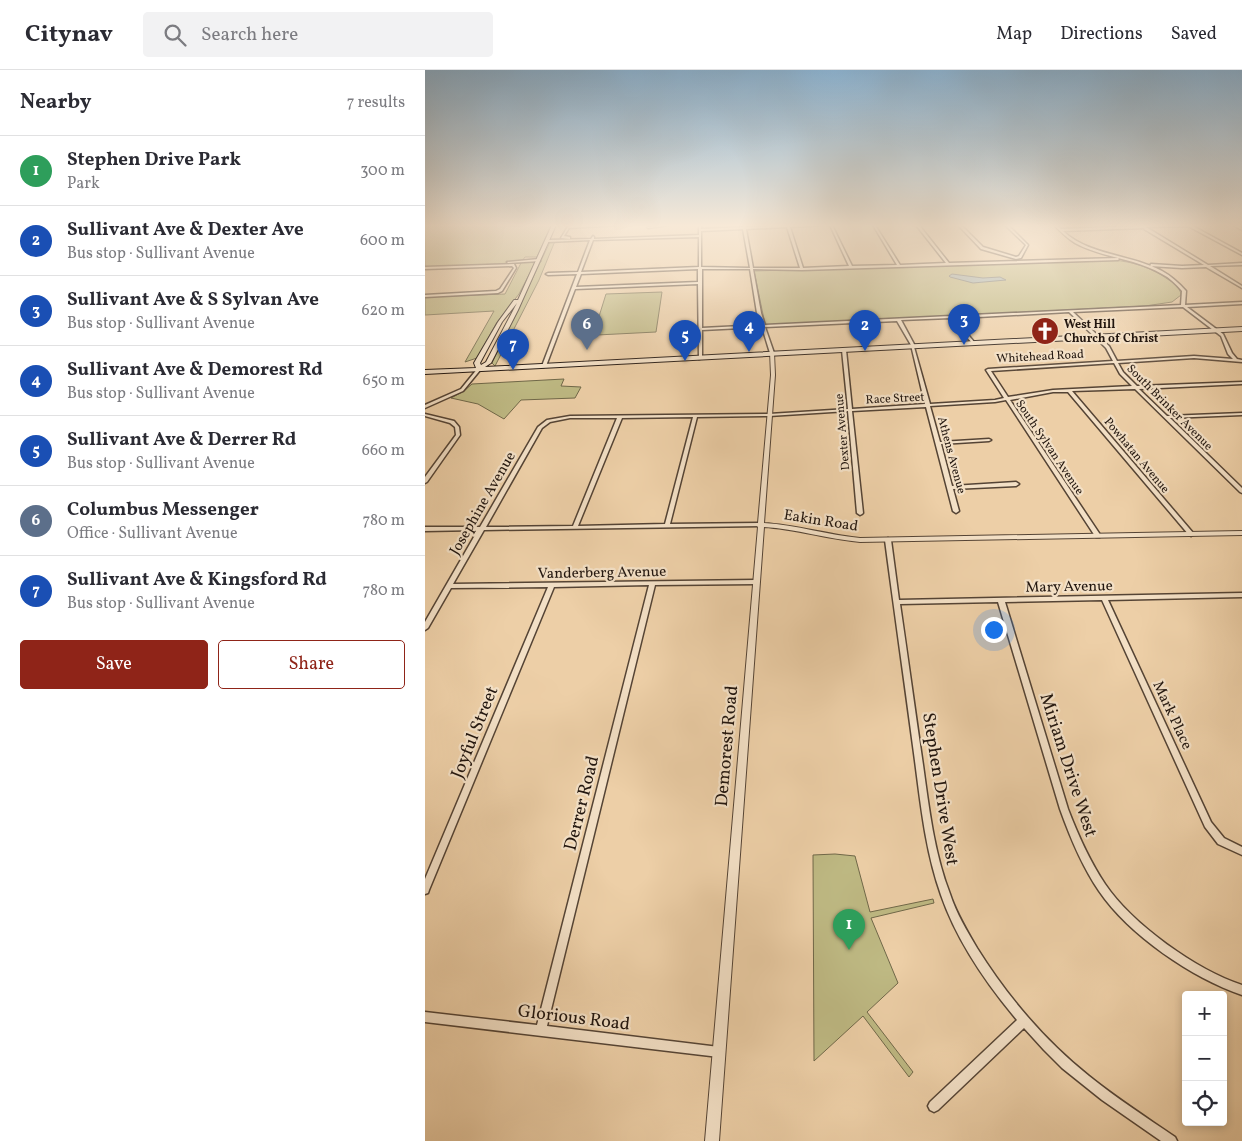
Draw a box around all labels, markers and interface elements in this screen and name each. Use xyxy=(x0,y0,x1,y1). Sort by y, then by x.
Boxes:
search box xyxy=(143,12,493,57)
text: Citynav xyxy=(25,18,113,52)
icon: search xyxy=(161,21,189,49)
text: Search here xyxy=(201,22,298,48)
text: Map xyxy=(996,22,1032,47)
text: Directions xyxy=(1060,22,1143,47)
text: Saved xyxy=(1171,22,1217,47)
text: Nearby xyxy=(20,88,91,117)
text: 7 results xyxy=(347,92,405,114)
text: Stephen Drive Park xyxy=(67,147,241,173)
text: 1 xyxy=(33,160,39,182)
text: 300 m xyxy=(360,160,405,182)
text: Park xyxy=(67,173,100,195)
text: Sullivant Ave & Dexter Ave xyxy=(67,217,304,243)
text: 2 xyxy=(32,230,40,252)
text: 600 m xyxy=(360,230,405,252)
text: Bus stop · Sullivant Avenue xyxy=(67,243,255,265)
text: Sullivant Ave & S Sylvan Ave xyxy=(67,287,319,313)
text: 3 xyxy=(32,300,40,322)
text: 620 m xyxy=(361,300,405,322)
pin: 3 xyxy=(948,304,980,345)
pin: 6 xyxy=(571,309,603,350)
pin: 2 xyxy=(849,310,881,351)
pin: 4 xyxy=(733,311,765,352)
text: Bus stop · Sullivant Avenue xyxy=(67,313,255,335)
church icon: West Hill Church of Christ xyxy=(1030,316,1060,346)
place label: West Hill Church of Christ xyxy=(1064,317,1159,347)
pin: 5 xyxy=(669,320,701,361)
pin: 7 xyxy=(497,329,529,370)
street label: Whitehead Road xyxy=(996,347,1084,367)
text: Sullivant Ave & Demorest Rd xyxy=(67,357,323,383)
street label: South Brinker Avenue xyxy=(1123,361,1216,454)
text: 4 xyxy=(31,370,41,392)
text: 650 m xyxy=(363,370,405,392)
text: Bus stop · Sullivant Avenue xyxy=(67,383,255,405)
street label: Race Street xyxy=(865,389,925,409)
street label: Dexter Avenue xyxy=(832,392,854,471)
street label: South Sylvan Avenue xyxy=(1011,397,1087,498)
street label: Powhatan Avenue xyxy=(1100,414,1173,497)
street label: Athens Avenue xyxy=(933,415,969,496)
text: Sullivant Ave & Derrer Rd xyxy=(67,427,296,453)
text: 5 xyxy=(32,440,40,462)
text: 660 m xyxy=(362,440,405,462)
street label: Josephine Avenue xyxy=(445,448,522,559)
text: Bus stop · Sullivant Avenue xyxy=(67,453,255,475)
text: Columbus Messenger xyxy=(67,497,259,523)
street label: Eakin Road xyxy=(782,505,859,538)
text: 6 xyxy=(32,510,40,532)
text: 780 m xyxy=(363,510,405,532)
text: Office · Sullivant Avenue xyxy=(67,523,238,545)
street label: Vanderberg Avenue xyxy=(538,562,666,585)
text: Sullivant Ave & Kingsford Rd xyxy=(67,567,327,593)
street label: Mary Avenue xyxy=(1025,576,1113,599)
text: 7 xyxy=(32,580,40,602)
text: 780 m xyxy=(363,580,405,602)
text: Bus stop · Sullivant Avenue xyxy=(67,593,255,615)
your location xyxy=(981,617,1007,643)
button: Save xyxy=(20,640,208,689)
button: Share xyxy=(218,640,405,689)
street label: Mark Place xyxy=(1147,678,1197,753)
street label: Joyful Street xyxy=(446,683,505,782)
street label: Demorest Road xyxy=(710,685,745,808)
street label: Miriam Drive West xyxy=(1033,690,1103,841)
street label: Stephen Drive West xyxy=(915,711,964,868)
street label: Derrer Road xyxy=(559,753,606,853)
pin: 1 xyxy=(833,909,865,950)
map controls xyxy=(1182,991,1227,1126)
button: + xyxy=(1182,991,1227,1036)
street label: Glorious Road xyxy=(516,999,631,1038)
button: − xyxy=(1182,1036,1227,1081)
button: locate xyxy=(1182,1081,1227,1126)

